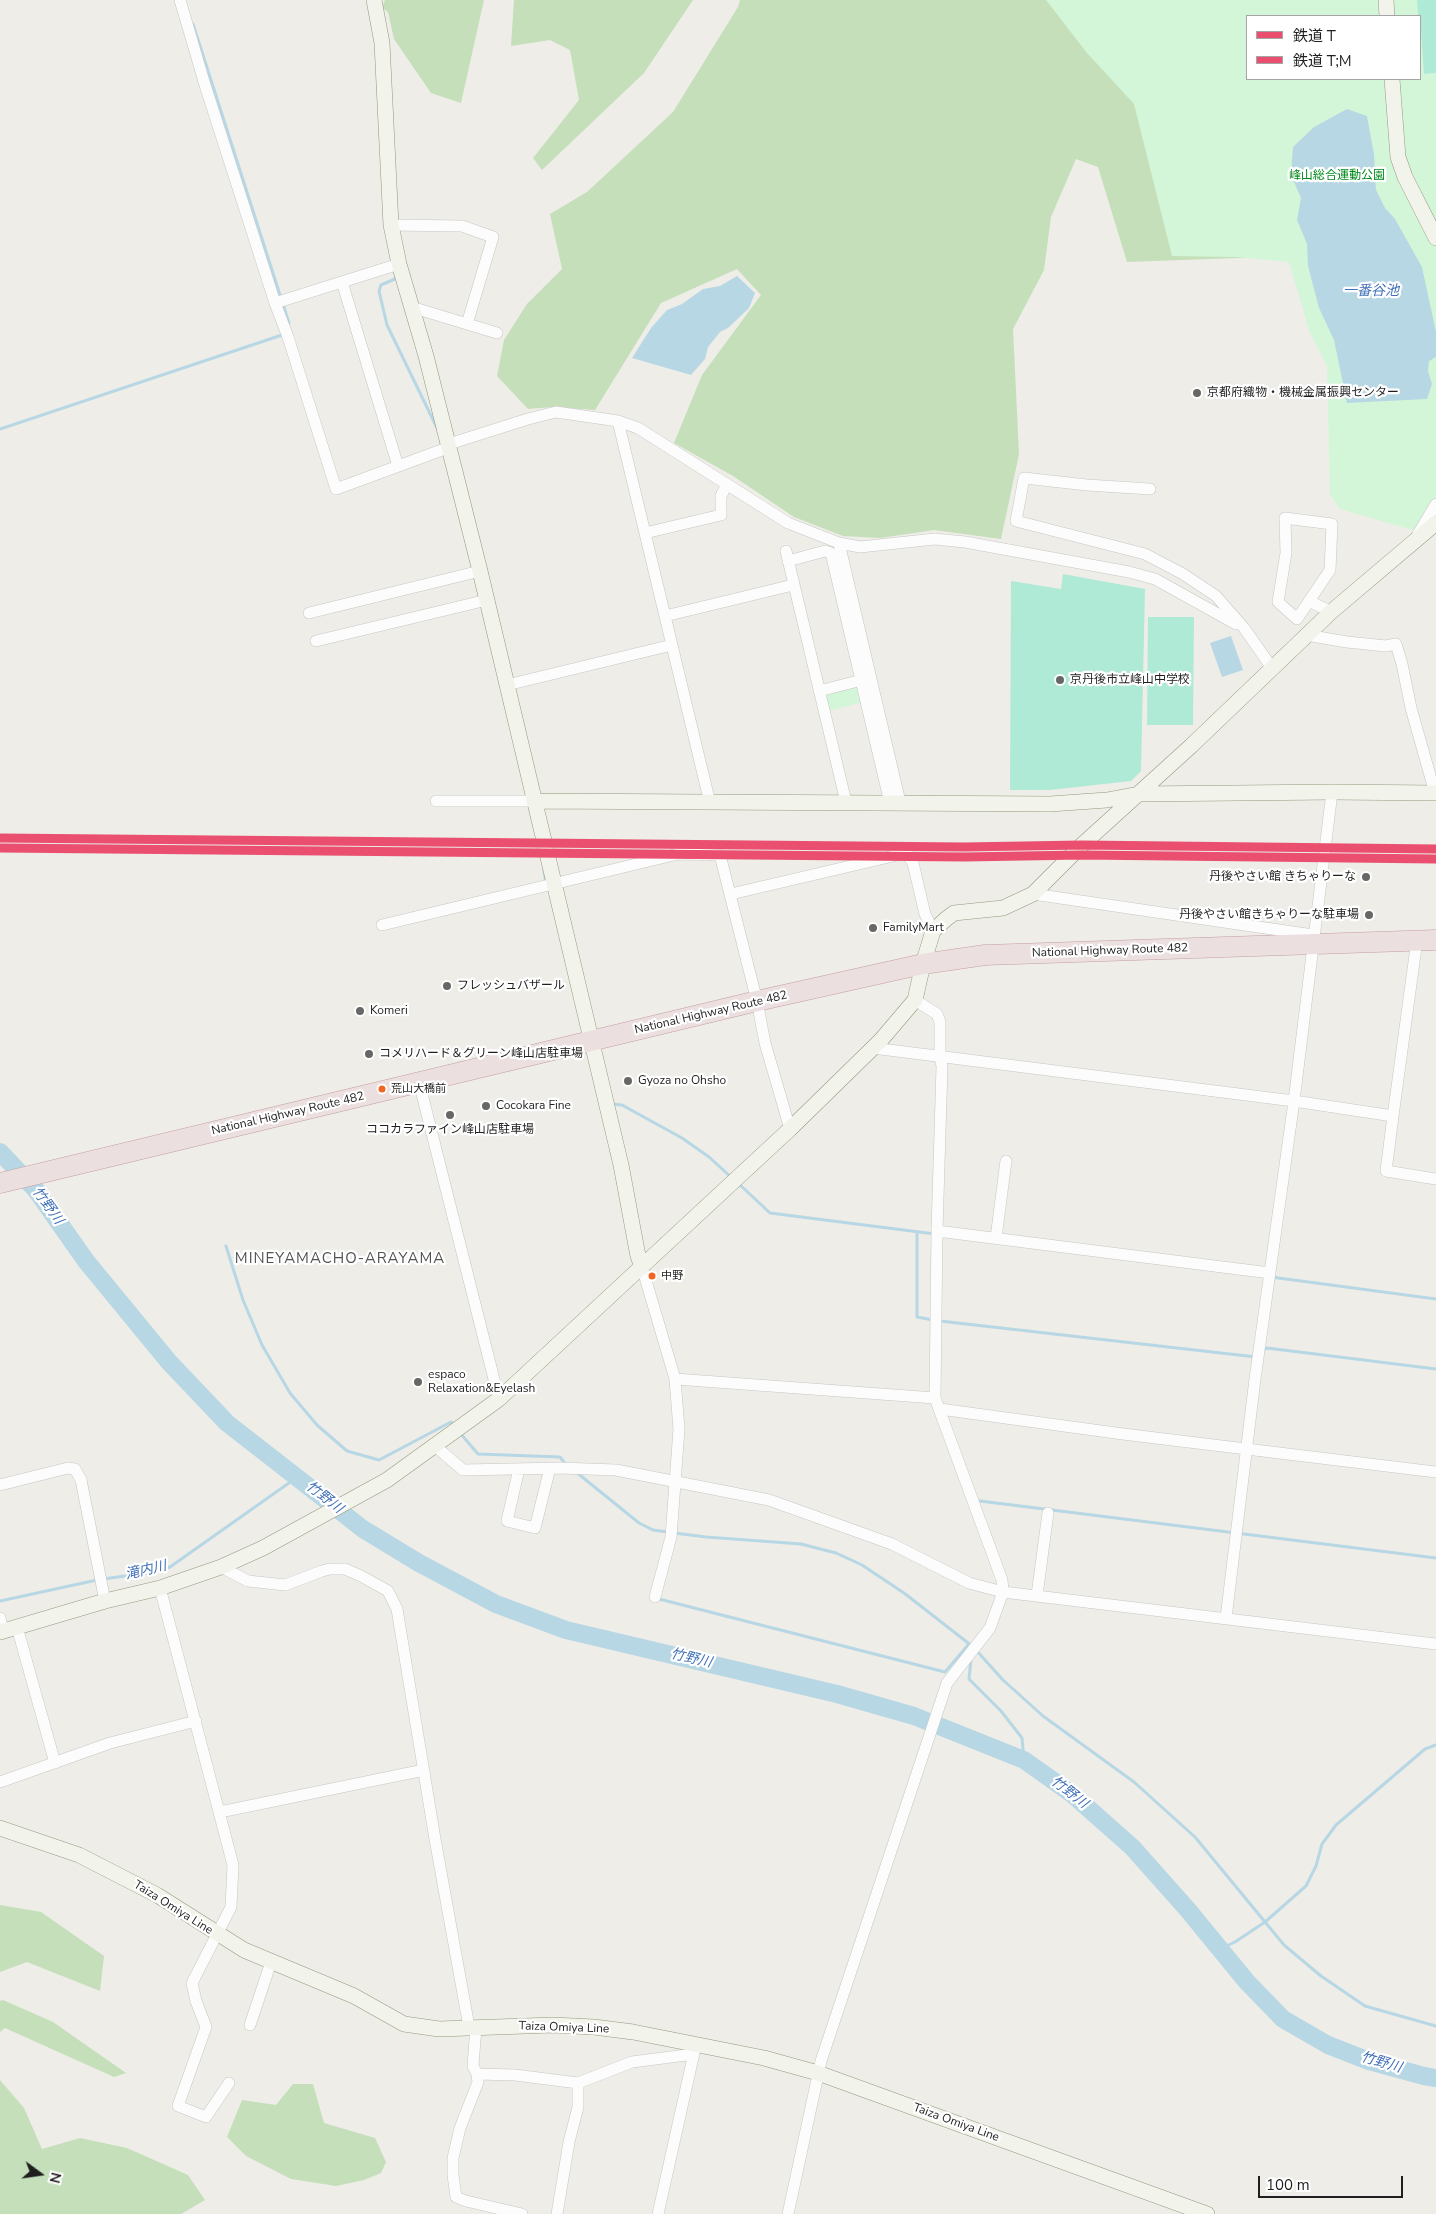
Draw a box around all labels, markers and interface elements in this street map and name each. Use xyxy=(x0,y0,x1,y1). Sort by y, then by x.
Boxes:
legend xyxy=(1246,15,1421,80)
text: 鉄道 T xyxy=(1293,26,1336,46)
text: 鉄道 T;M xyxy=(1293,51,1352,71)
park label: 峰山総合運動公園 xyxy=(1289,169,1385,183)
water label: 一番谷池 xyxy=(1343,284,1399,300)
place label: 京都府織物・機械金属振興センター xyxy=(1207,386,1399,400)
marker: 京都府織物・機械金属振興センター xyxy=(1191,387,1203,399)
place label: 京丹後市立峰山中学校 xyxy=(1070,673,1190,687)
marker: 京丹後市立峰山中学校 xyxy=(1054,674,1066,686)
place label: 丹後やさい館 きちゃりーな xyxy=(1209,870,1356,884)
marker: 丹後やさい館 きちゃりーな xyxy=(1360,871,1372,883)
place label: 丹後やさい館きちゃりーな駐車場 xyxy=(1179,908,1359,922)
marker: 丹後やさい館きちゃりーな駐車場 xyxy=(1363,909,1375,921)
place label: FamilyMart xyxy=(883,921,944,935)
marker: FamilyMart xyxy=(867,922,879,934)
street label: National Highway Route 482 xyxy=(1032,941,1188,961)
place label: フレッシュバザール xyxy=(457,979,565,993)
marker: フレッシュバザール xyxy=(441,980,453,992)
street label: National Highway Route 482 xyxy=(633,988,789,1038)
place label: Komeri xyxy=(370,1004,408,1018)
marker: Komeri xyxy=(354,1005,366,1017)
place label: コメリハード＆グリーン峰山店駐車場 xyxy=(379,1047,583,1061)
marker: コメリハード＆グリーン峰山店駐車場 xyxy=(363,1048,375,1060)
place label: Gyoza no Ohsho xyxy=(638,1074,726,1088)
marker: Gyoza no Ohsho xyxy=(622,1075,634,1087)
place label: 荒山大橋前 xyxy=(391,1082,446,1096)
marker: 荒山大橋前 xyxy=(377,1084,387,1094)
street label: National Highway Route 482 xyxy=(210,1089,366,1139)
place label: Cocokara Fine xyxy=(496,1099,571,1113)
marker: Cocokara Fine xyxy=(480,1100,492,1112)
marker: ココカラファイン峰山店駐車場 xyxy=(444,1109,456,1121)
place label: ココカラファイン峰山店駐車場 xyxy=(366,1123,534,1137)
water label: 竹野川 xyxy=(28,1184,66,1228)
district label: MINEYAMACHO-ARAYAMA xyxy=(232,1250,448,1268)
place label: 中野 xyxy=(661,1269,683,1283)
marker: 中野 xyxy=(647,1271,657,1281)
place label: espaco Relaxation&Eyelash xyxy=(428,1368,535,1396)
marker: espaco Relaxation&Eyelash xyxy=(412,1376,424,1388)
water label: 竹野川 xyxy=(302,1478,346,1518)
water label: 滝内川 xyxy=(124,1558,168,1584)
water label: 竹野川 xyxy=(669,1646,713,1672)
water label: 竹野川 xyxy=(1047,1773,1091,1813)
street label: Taiza Omiya Line xyxy=(131,1878,215,1938)
street label: Taiza Omiya Line xyxy=(518,2019,610,2037)
water label: 竹野川 xyxy=(1358,2049,1404,2077)
street label: Taiza Omiya Line xyxy=(911,2101,1001,2145)
north arrow xyxy=(15,2149,65,2199)
scale bar xyxy=(1261,2166,1406,2198)
text: N xyxy=(45,2170,66,2185)
text: 100 m xyxy=(1266,2175,1310,2195)

